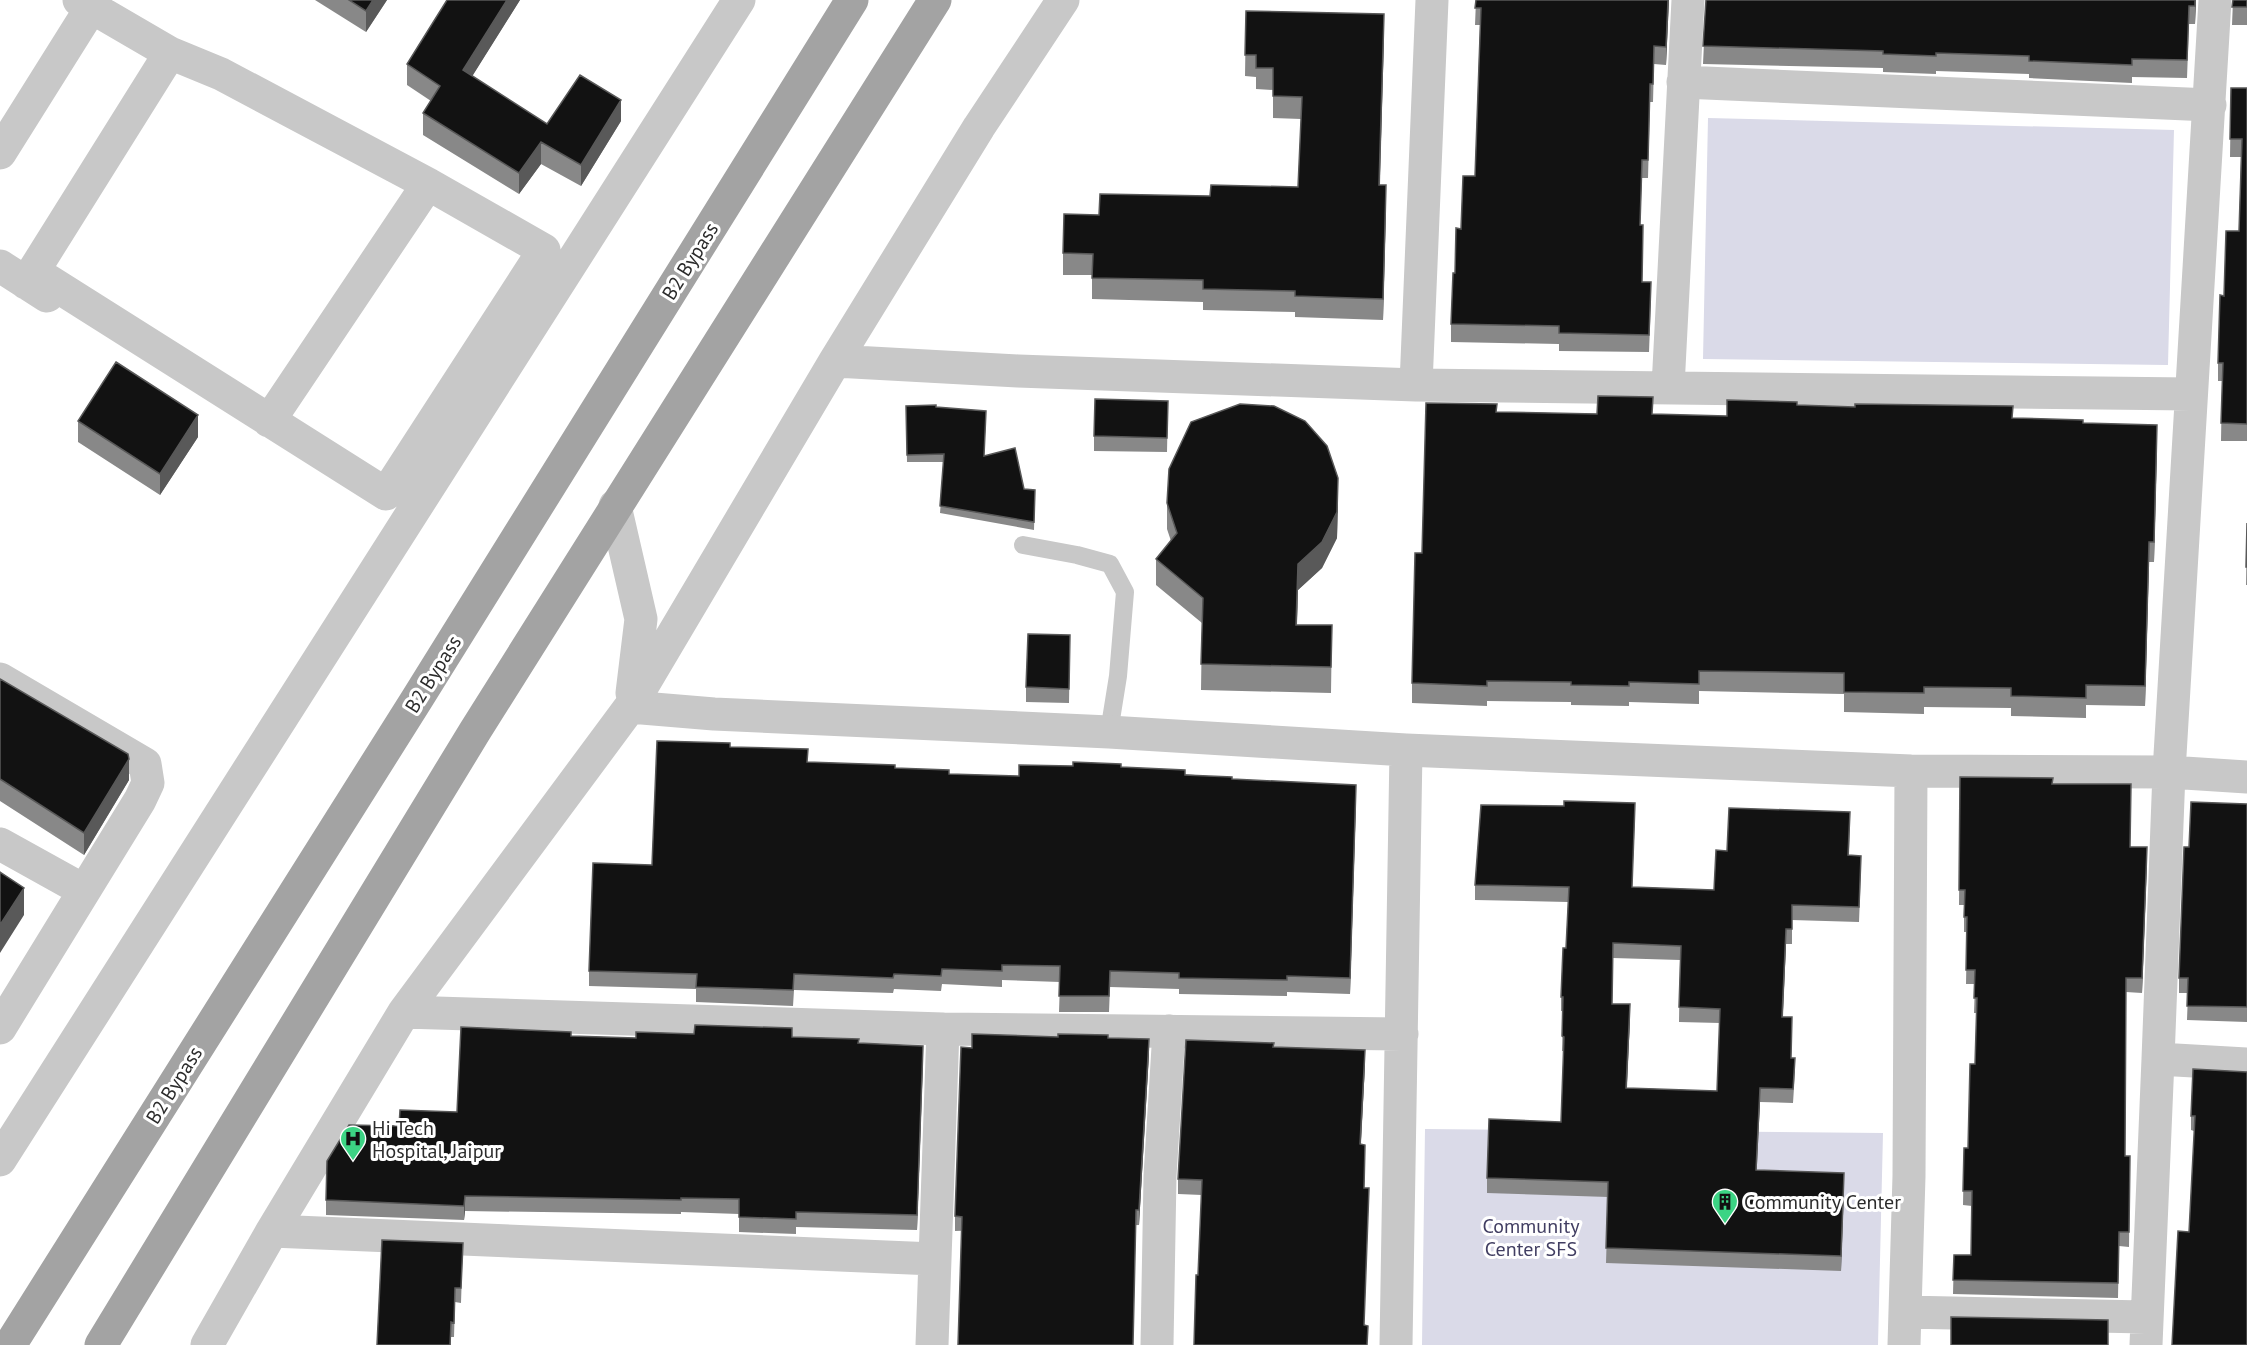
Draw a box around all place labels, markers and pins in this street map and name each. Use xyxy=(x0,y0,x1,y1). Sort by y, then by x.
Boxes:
place label: Hi Tech Hospital, Jaipur xyxy=(372,1115,501,1164)
hospital icon: Hi Tech Hospital, Jaipur xyxy=(338,1124,368,1162)
building icon: Community Center xyxy=(1710,1187,1740,1225)
place label: Community Center xyxy=(1744,1189,1901,1215)

